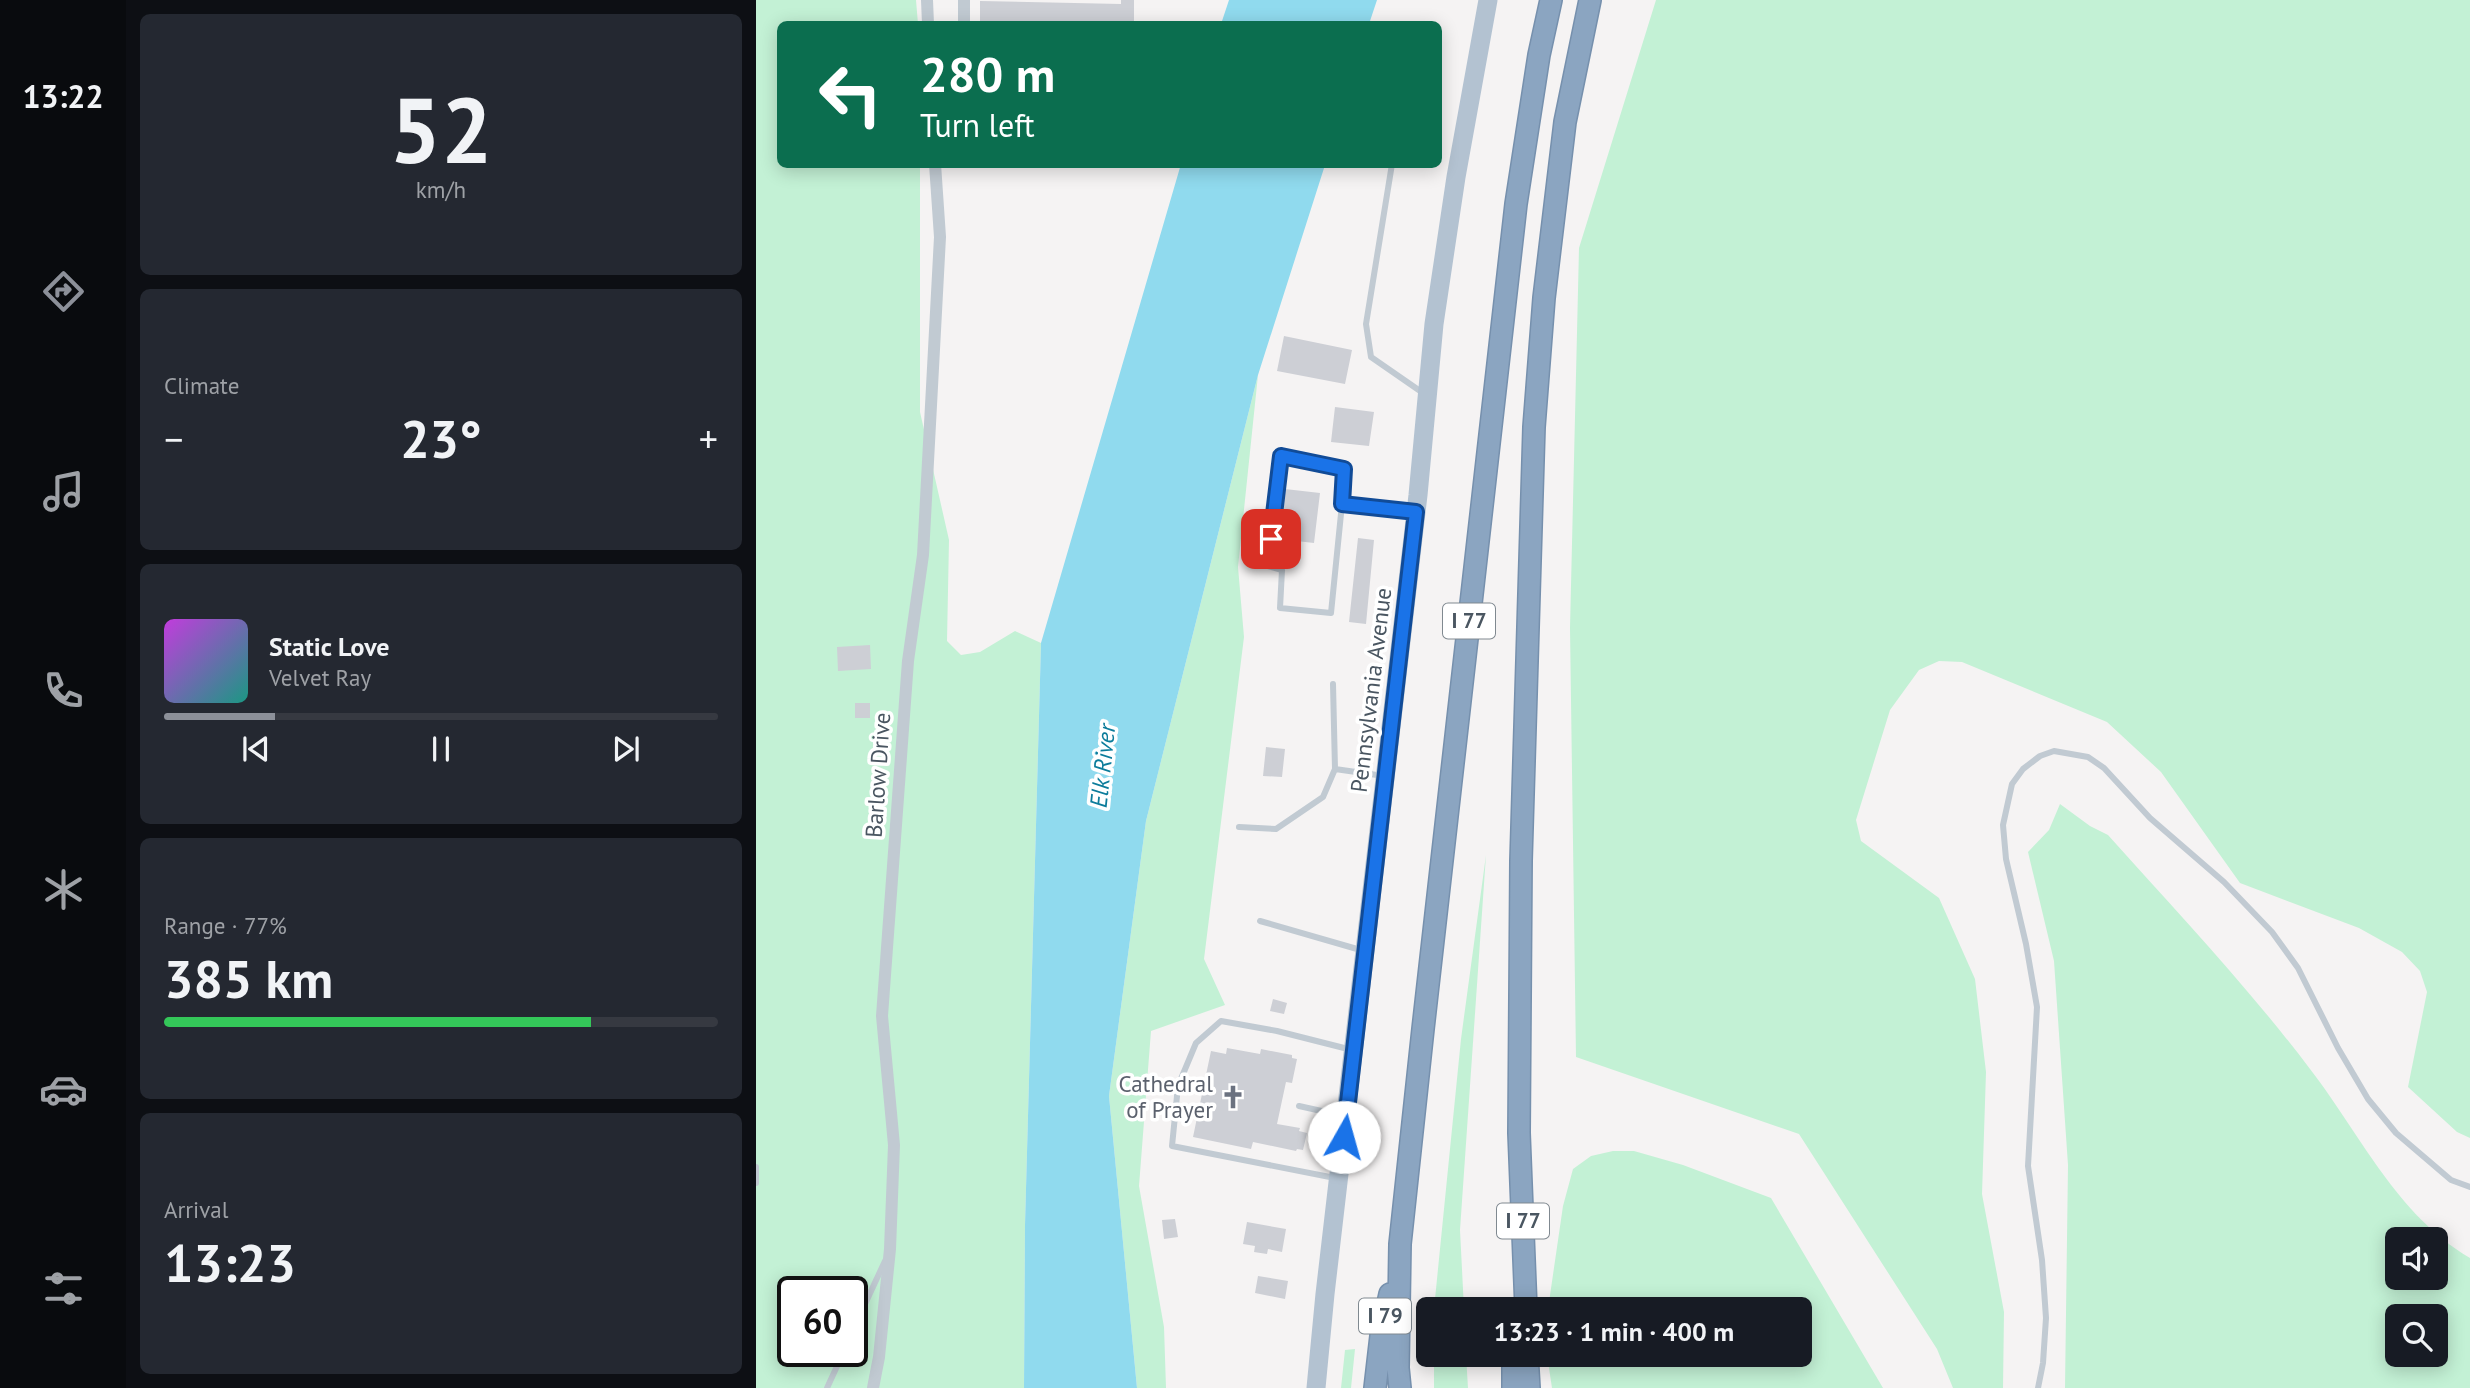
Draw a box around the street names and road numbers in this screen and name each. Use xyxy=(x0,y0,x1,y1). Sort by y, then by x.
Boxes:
street label: Pennsylvania Avenue xyxy=(1344,586,1397,794)
road number: I 77 xyxy=(1443,604,1495,638)
street label: Barlow Drive xyxy=(859,711,896,839)
road number: I 77 xyxy=(1497,1204,1549,1238)
road number: I 79 xyxy=(1359,1298,1411,1334)

